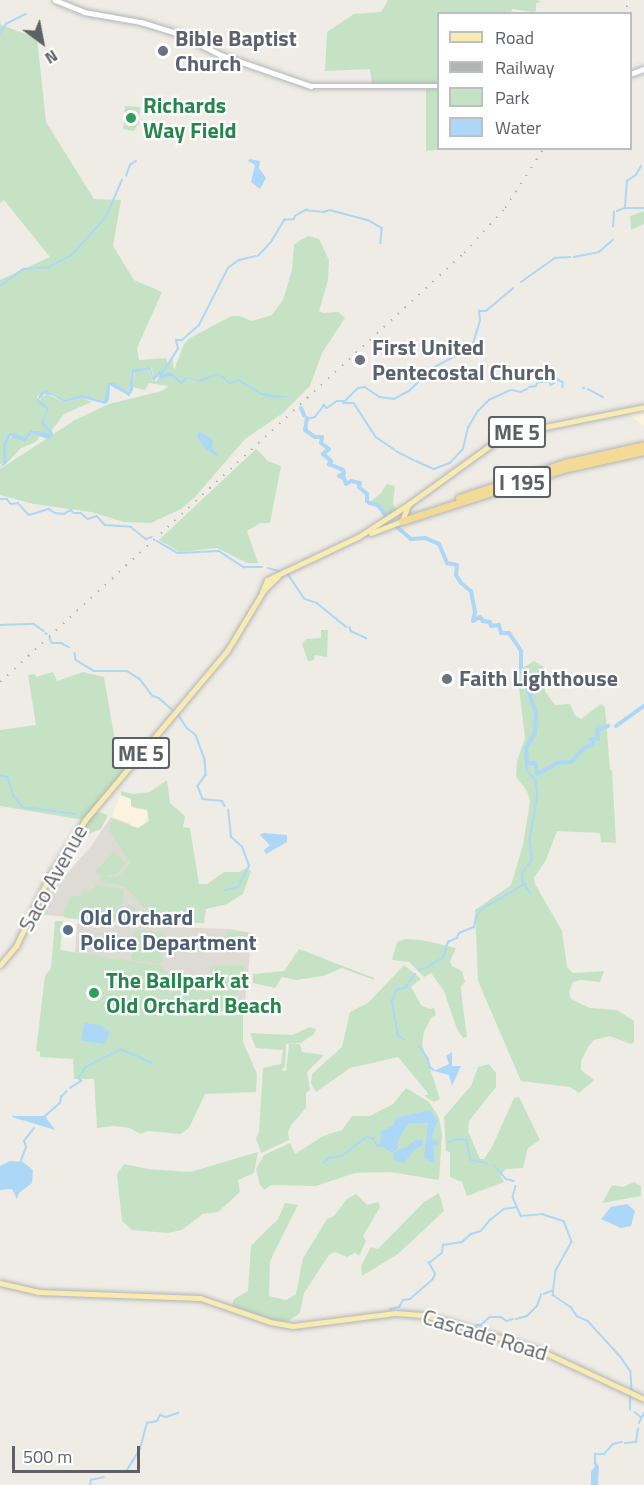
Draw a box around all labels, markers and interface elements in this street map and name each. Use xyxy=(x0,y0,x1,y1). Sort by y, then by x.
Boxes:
north arrow xyxy=(12,12,72,72)
legend xyxy=(437,12,632,150)
text: Road xyxy=(495,24,534,51)
place label: Bible Baptist Church xyxy=(175,25,297,76)
text: N xyxy=(40,44,63,70)
marker: Bible Baptist Church xyxy=(156,44,170,58)
text: Railway xyxy=(495,54,554,81)
text: Park xyxy=(495,84,529,111)
place label: Richards Way Field xyxy=(143,92,237,144)
marker: Richards Way Field xyxy=(124,111,138,125)
text: Water xyxy=(495,114,541,141)
place label: First United Pentecostal Church xyxy=(372,334,556,386)
marker: First United Pentecostal Church xyxy=(353,353,367,367)
road number: ME 5 xyxy=(487,414,547,450)
road number: I 195 xyxy=(492,464,552,500)
place label: Faith Lighthouse xyxy=(459,666,618,692)
marker: Faith Lighthouse xyxy=(440,672,454,686)
road number: ME 5 xyxy=(111,735,171,771)
street label: Saco Avenue xyxy=(13,820,93,936)
place label: Old Orchard Police Department xyxy=(80,904,257,956)
marker: Old Orchard Police Department xyxy=(61,923,75,937)
place label: The Ballpark at Old Orchard Beach xyxy=(106,967,282,1018)
marker: The Ballpark at Old Orchard Beach xyxy=(87,986,101,1000)
street label: Cascade Road xyxy=(419,1304,551,1366)
scale bar xyxy=(15,1434,142,1472)
text: 500 m xyxy=(23,1443,72,1470)

